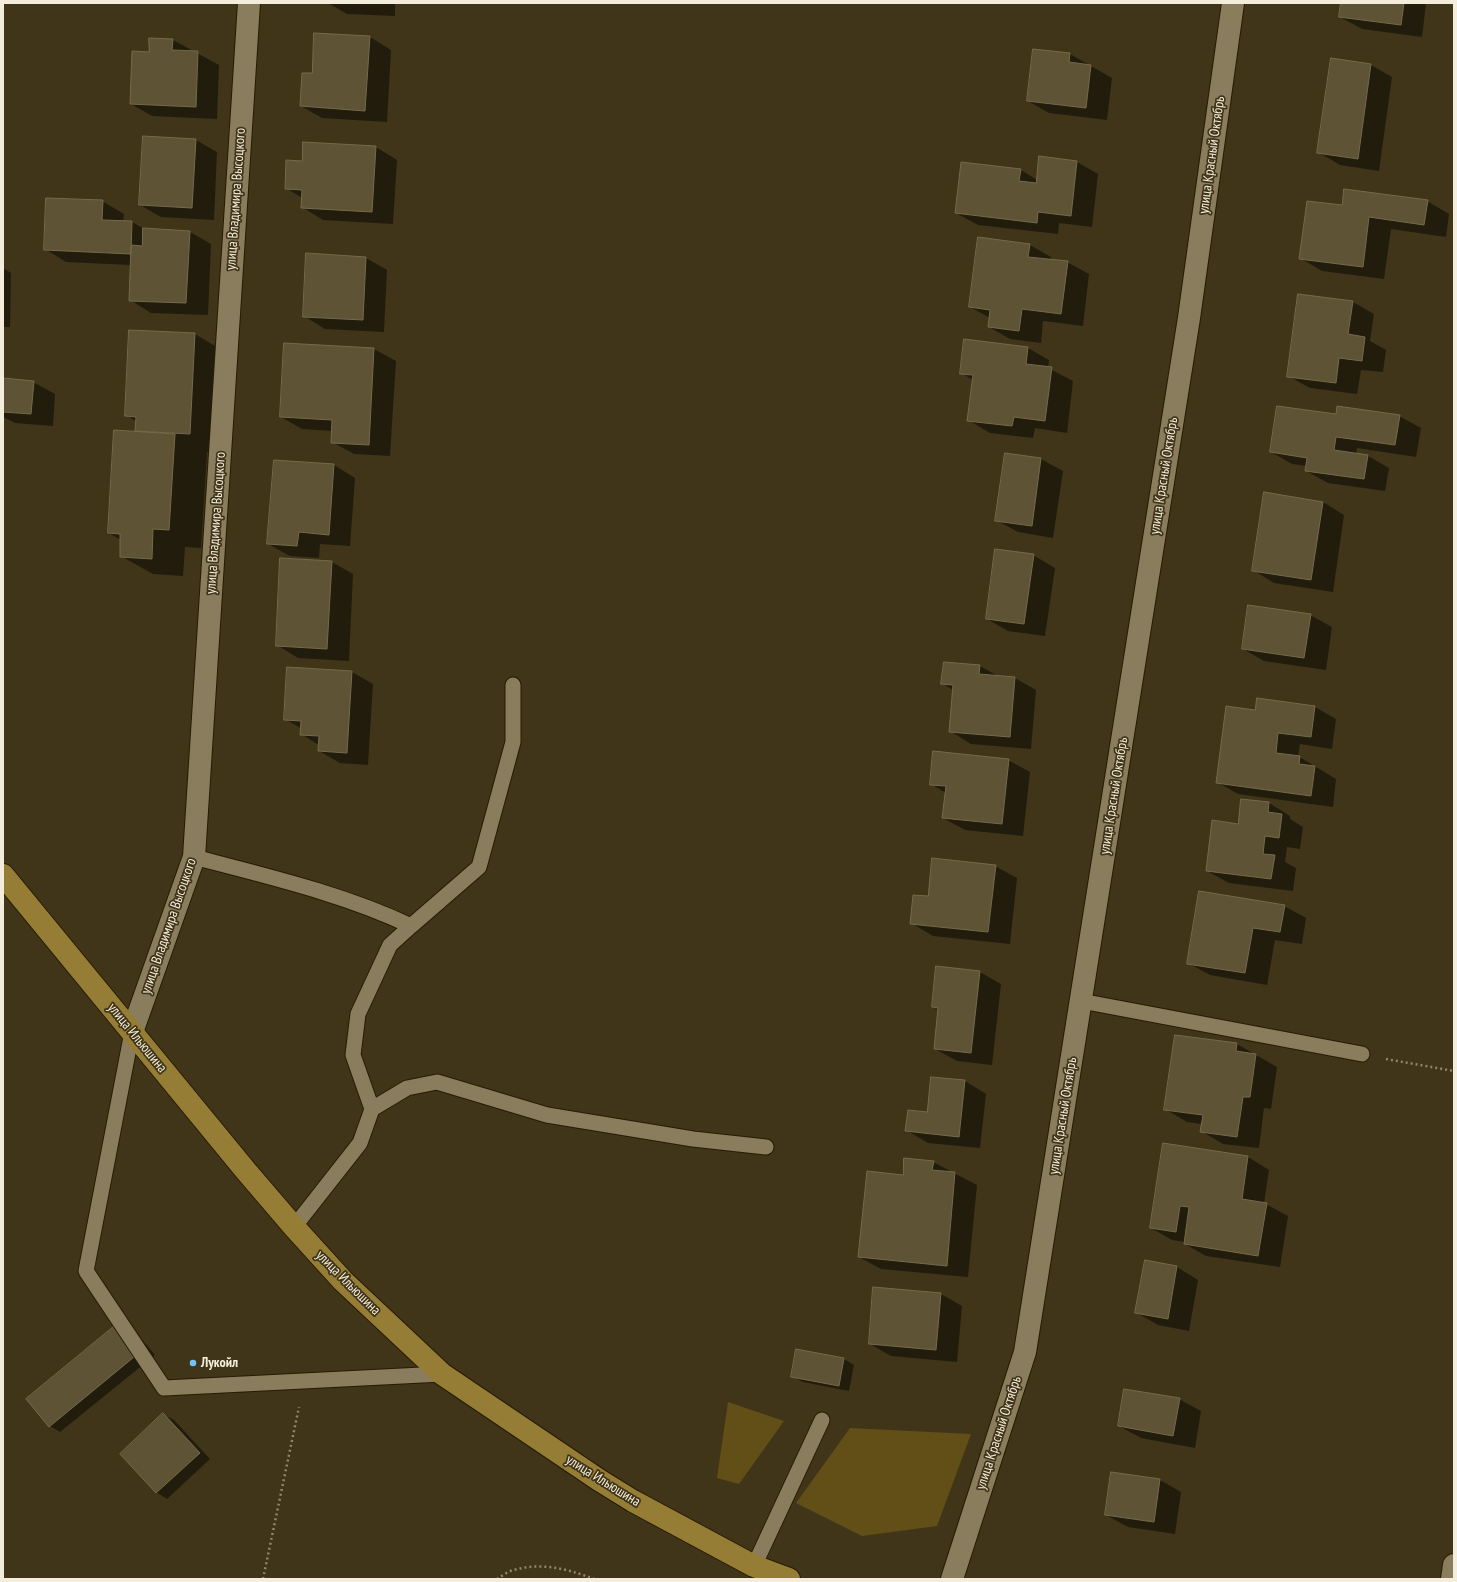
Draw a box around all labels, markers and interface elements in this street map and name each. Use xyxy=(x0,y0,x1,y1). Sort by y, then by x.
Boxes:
street label: улица Красный Октябрь xyxy=(1195,95,1229,215)
street label: улица Владимира Высоцкого xyxy=(223,127,249,271)
street label: улица Красный Октябрь xyxy=(1146,416,1182,536)
street label: улица Владимира Высоцкого xyxy=(203,451,229,595)
street label: улица Красный Октябрь xyxy=(1096,736,1132,856)
street label: улица Владимира Высоцкого xyxy=(138,856,200,996)
street label: улица Ильюшина xyxy=(104,1000,170,1076)
street label: улица Красный Октябрь xyxy=(1045,1056,1081,1176)
street label: улица Ильюшина xyxy=(312,1247,384,1319)
place label: Лукойл xyxy=(201,1355,238,1371)
marker: Лукойл xyxy=(188,1358,198,1368)
street label: улица Красный Октябрь xyxy=(973,1374,1025,1492)
street label: улица Ильюшина xyxy=(563,1451,643,1511)

